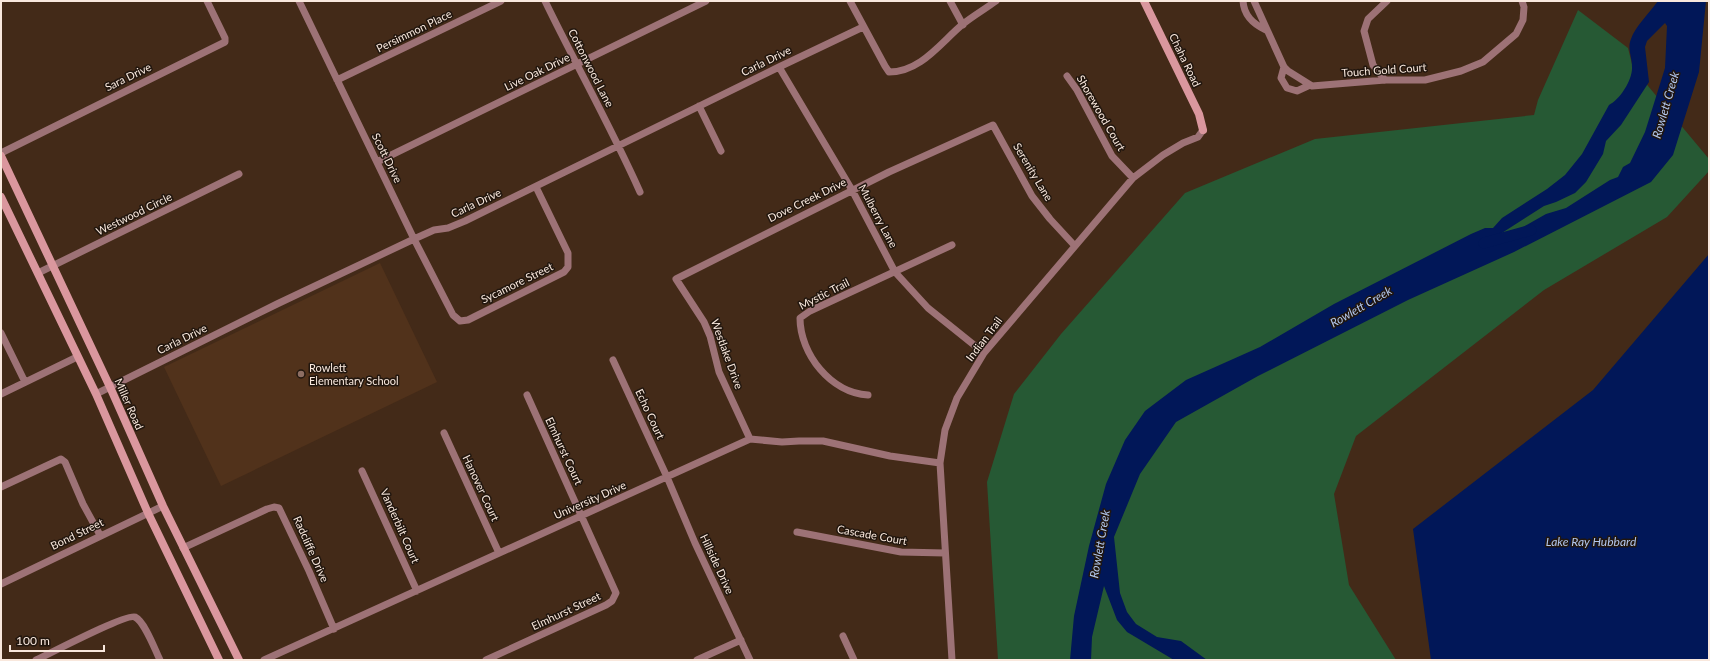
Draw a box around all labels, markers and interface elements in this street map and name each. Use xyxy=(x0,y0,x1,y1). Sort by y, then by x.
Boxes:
street label: Persimmon Place xyxy=(374,7,454,54)
street label: Cottonwood Lane xyxy=(566,26,617,109)
street label: Chaha Road xyxy=(1167,31,1204,89)
street label: Carla Drive xyxy=(739,43,793,78)
street label: Live Oak Drive xyxy=(502,50,572,93)
street label: Sara Drive xyxy=(103,60,153,93)
street label: Touch Gold Court xyxy=(1341,60,1427,79)
water label: Rowlett Creek xyxy=(1649,69,1682,140)
street label: Shorewood Court xyxy=(1074,73,1128,153)
street label: Scott Drive xyxy=(370,131,405,185)
street label: Serenity Lane xyxy=(1011,140,1056,203)
street label: Dove Creek Drive xyxy=(765,175,848,224)
street label: Mulberry Lane xyxy=(856,182,901,250)
street label: Carla Drive xyxy=(449,185,503,220)
street label: Westwood Circle xyxy=(94,189,174,238)
street label: Sycamore Street xyxy=(479,259,555,306)
street label: Mystic Trail xyxy=(796,275,851,312)
water label: Rowlett Creek xyxy=(1327,283,1395,330)
street label: Indian Trail xyxy=(963,314,1004,363)
street label: Westlake Drive xyxy=(709,317,746,391)
street label: Carla Drive xyxy=(155,321,209,356)
place label: Rowlett Elementary School xyxy=(309,361,399,387)
marker: Rowlett Elementary School xyxy=(296,369,306,379)
street label: Miller Road xyxy=(112,376,147,431)
street label: Echo Court xyxy=(633,387,668,441)
street label: Elmhurst Court xyxy=(543,415,586,487)
street label: Hanover Court xyxy=(460,453,502,523)
street label: University Drive xyxy=(552,478,628,521)
street label: Vanderbilt Court xyxy=(378,487,423,565)
water label: Rowlett Creek xyxy=(1086,508,1113,579)
street label: Radcliffe Drive xyxy=(291,514,332,584)
street label: Bond Street xyxy=(48,515,105,552)
street label: Cascade Court xyxy=(836,522,908,547)
street label: Hillside Drive xyxy=(698,532,737,596)
water label: Lake Ray Hubbard xyxy=(1546,534,1637,549)
street label: Elmhurst Street xyxy=(529,589,602,632)
scale bar xyxy=(10,627,104,653)
text: 100 m xyxy=(16,633,50,648)

